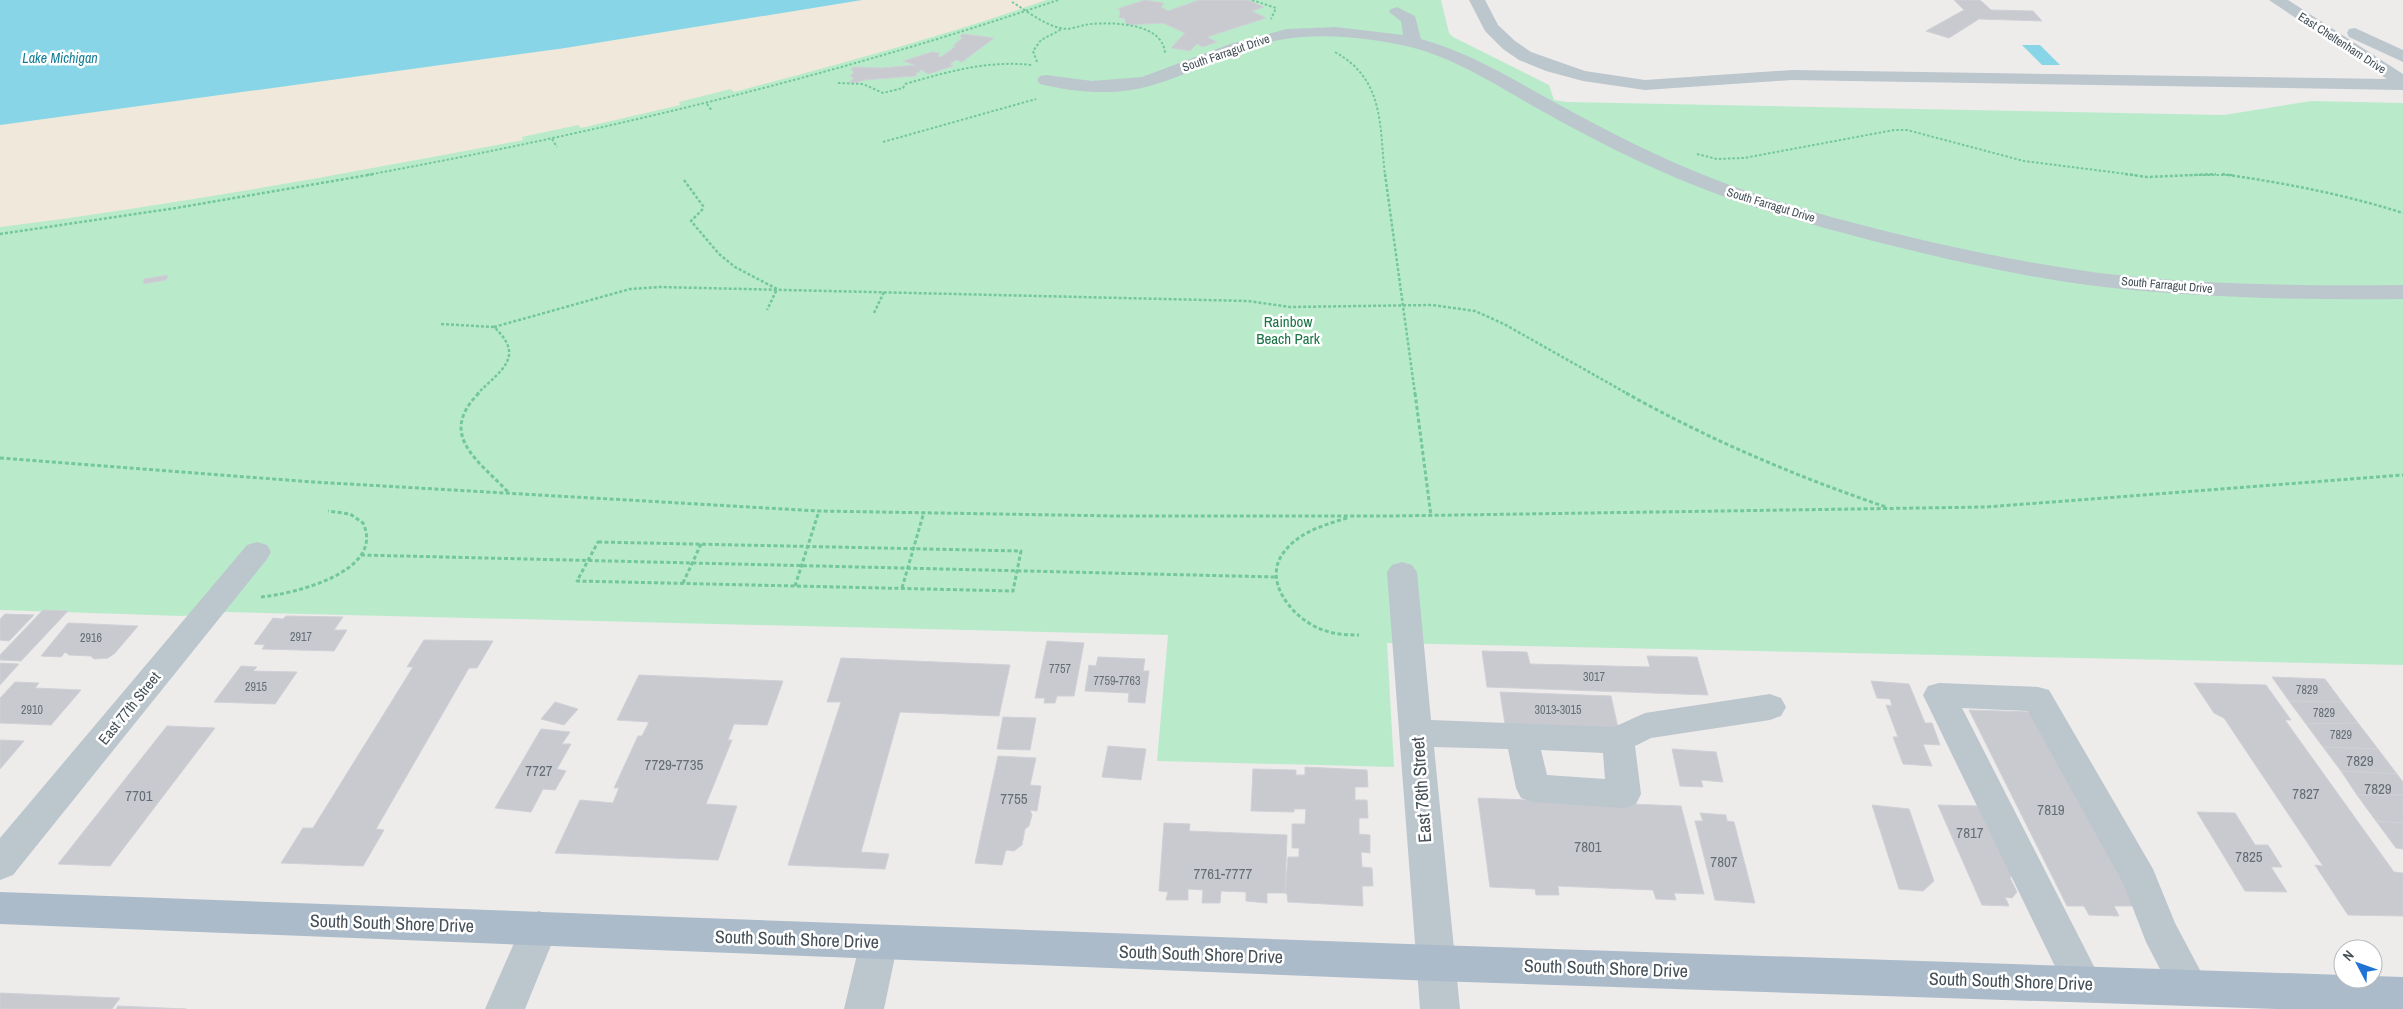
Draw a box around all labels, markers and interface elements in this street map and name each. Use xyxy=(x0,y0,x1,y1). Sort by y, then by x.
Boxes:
street label: East Cheltenham Drive xyxy=(2295,9,2389,77)
street label: South Farragut Drive xyxy=(1180,31,1272,75)
water label: Lake Michigan xyxy=(22,49,98,67)
street label: South Farragut Drive xyxy=(1725,184,1817,226)
street label: South Farragut Drive xyxy=(2121,273,2213,297)
park label: Rainbow Beach Park xyxy=(1256,311,1321,349)
house number: 2917 xyxy=(290,629,312,645)
house number: 2916 xyxy=(80,630,102,646)
house number: 7757 xyxy=(1049,661,1071,677)
street label: East 77th Street xyxy=(93,667,165,749)
house number: 3017 xyxy=(1583,669,1605,685)
house number: 7759-7763 xyxy=(1093,673,1141,689)
house number: 2915 xyxy=(245,679,267,695)
house number: 7829 xyxy=(2296,682,2318,698)
house number: 2910 xyxy=(21,702,43,718)
house number: 3013-3015 xyxy=(1534,702,1582,718)
house number: 7829 xyxy=(2313,705,2335,721)
house number: 7829 xyxy=(2330,727,2352,743)
street label: East 78th Street xyxy=(1405,736,1437,844)
house number: 7829 xyxy=(2346,750,2374,771)
house number: 7729-7735 xyxy=(645,754,704,775)
house number: 7727 xyxy=(525,760,553,781)
house number: 7829 xyxy=(2364,778,2392,799)
house number: 7827 xyxy=(2292,783,2320,804)
house number: 7701 xyxy=(125,785,153,806)
house number: 7755 xyxy=(1000,788,1028,809)
house number: 7819 xyxy=(2037,799,2065,820)
house number: 7817 xyxy=(1956,822,1984,843)
house number: 7801 xyxy=(1574,836,1602,857)
house number: 7825 xyxy=(2235,846,2263,867)
house number: 7807 xyxy=(1710,851,1738,872)
house number: 7761-7777 xyxy=(1194,863,1253,884)
street label: South South Shore Drive xyxy=(310,908,474,938)
street label: South South Shore Drive xyxy=(715,924,879,954)
street label: South South Shore Drive xyxy=(1119,939,1283,969)
north arrow xyxy=(2333,939,2383,989)
text: N xyxy=(2339,946,2358,965)
street label: South South Shore Drive xyxy=(1524,953,1688,983)
street label: South South Shore Drive xyxy=(1929,966,2093,996)

